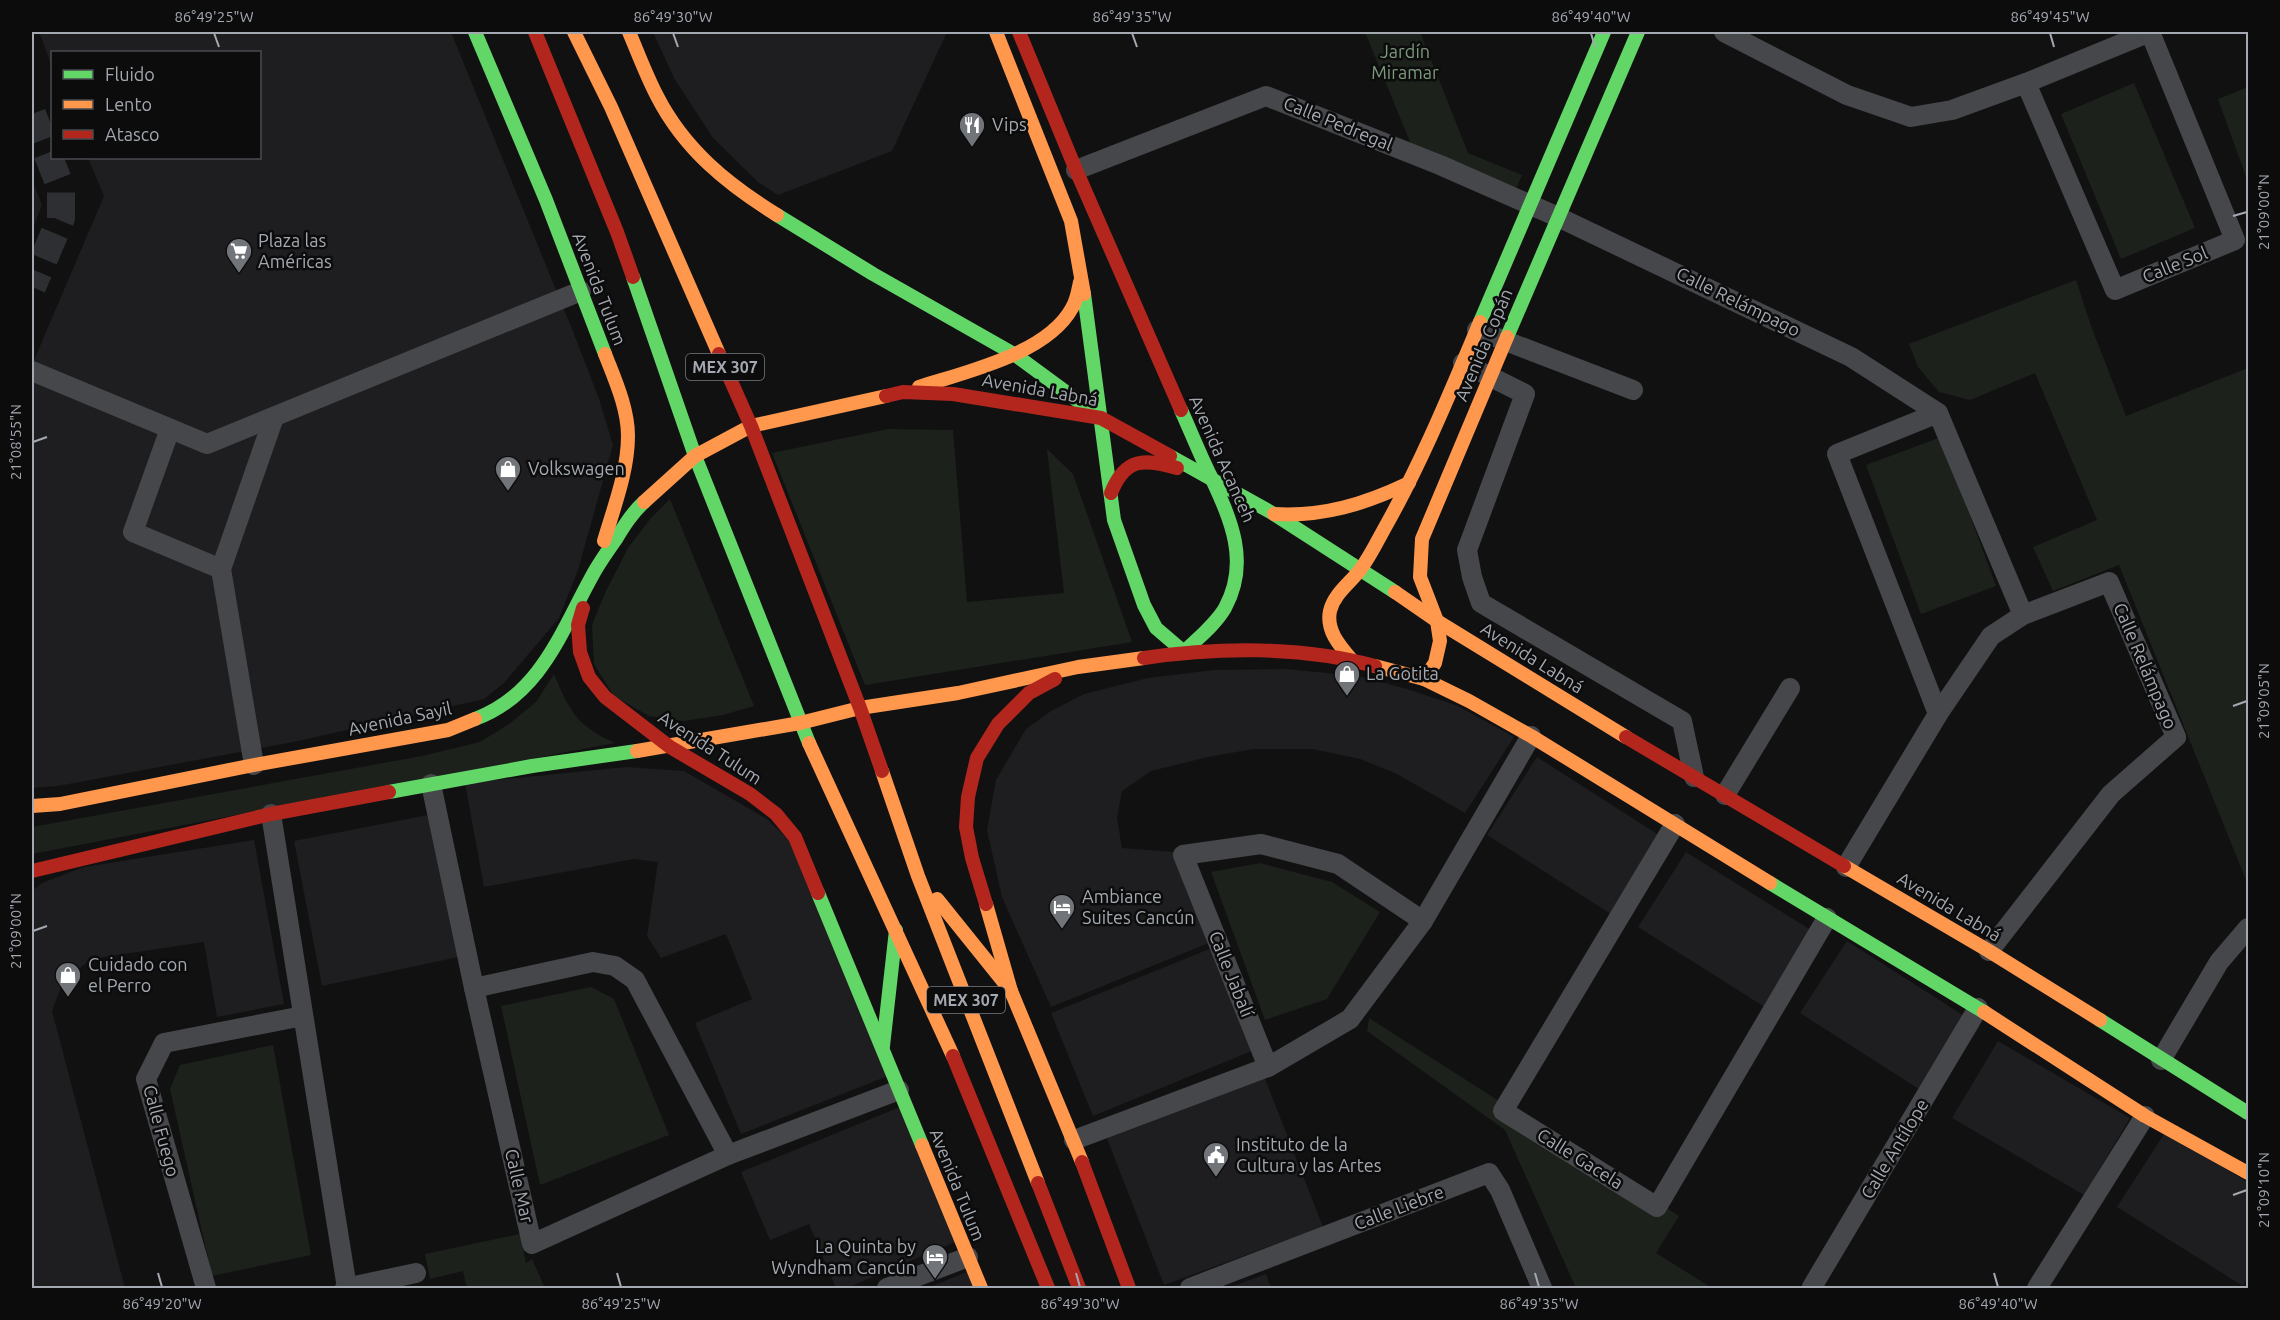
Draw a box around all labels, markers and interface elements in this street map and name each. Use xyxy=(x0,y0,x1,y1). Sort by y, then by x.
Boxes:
text: 86°49'25"W xyxy=(174,8,254,25)
text: 86°49'30"W xyxy=(633,8,713,25)
text: 86°49'35"W xyxy=(1092,8,1172,25)
text: 86°49'40"W xyxy=(1551,8,1631,25)
text: 86°49'45"W xyxy=(2010,8,2090,25)
park label: Jardín Miramar xyxy=(1371,41,1439,82)
legend xyxy=(51,51,261,159)
text: Fluido xyxy=(105,64,155,84)
street label: Calle Pedregal xyxy=(1281,92,1396,154)
text: Lento xyxy=(105,94,152,114)
restaurant icon: Vips xyxy=(957,110,987,148)
place label: Vips xyxy=(992,114,1027,134)
text: Atasco xyxy=(105,124,160,144)
text: 21°09'00"N xyxy=(2255,174,2272,250)
place label: Plaza las Américas xyxy=(258,230,332,271)
street label: Avenida Tulum xyxy=(569,230,631,348)
supermarket icon: Plaza las Américas xyxy=(224,236,254,274)
street label: Calle Sol xyxy=(2139,242,2210,286)
street label: Calle Relámpago xyxy=(1673,262,1804,340)
street label: Avenida Copán xyxy=(1450,285,1516,404)
road number: MEX 307 xyxy=(686,354,764,380)
street label: Avenida Labná xyxy=(981,369,1100,409)
street label: Avenida Acanceh xyxy=(1186,392,1260,525)
text: 21°08'55"N xyxy=(7,404,24,480)
shop icon: Volkswagen xyxy=(493,454,523,492)
place label: Volkswagen xyxy=(528,458,625,478)
street label: Calle Relámpago xyxy=(2110,600,2182,732)
street label: Avenida Labná xyxy=(1478,618,1588,697)
shop icon: La Gotita xyxy=(1332,659,1362,697)
place label: La Gotita xyxy=(1366,663,1439,683)
text: 21°09'05"N xyxy=(2255,663,2272,739)
street label: Avenida Sayil xyxy=(346,697,454,739)
street label: Avenida Tulum xyxy=(655,706,766,788)
street label: Avenida Labná xyxy=(1894,867,2005,945)
place label: Ambiance Suites Cancún xyxy=(1082,886,1195,927)
hotel icon: Ambiance Suites Cancún xyxy=(1047,892,1077,930)
text: 21°09'00"N xyxy=(7,893,24,969)
street label: Calle Jabalí xyxy=(1206,928,1258,1020)
place label: Cuidado con el Perro xyxy=(88,954,188,995)
shop icon: Cuidado con el Perro xyxy=(53,960,83,998)
road number: MEX 307 xyxy=(927,987,1005,1013)
street label: Calle Fuego xyxy=(140,1083,184,1179)
street label: Calle Antílope xyxy=(1856,1095,1932,1202)
street label: Calle Gacela xyxy=(1534,1124,1627,1192)
street label: Avenida Tulum xyxy=(926,1126,989,1244)
place label: Instituto de la Cultura y las Artes xyxy=(1236,1134,1382,1175)
public building icon: Instituto de la Cultura y las Artes xyxy=(1201,1140,1231,1178)
street label: Calle Mar xyxy=(502,1147,538,1225)
text: 21°09'10"N xyxy=(2255,1152,2272,1228)
street label: Calle Liebre xyxy=(1351,1181,1446,1233)
place label: La Quinta by Wyndham Cancún xyxy=(771,1236,916,1277)
hotel icon: La Quinta by Wyndham Cancún xyxy=(920,1242,950,1280)
text: 86°49'20"W xyxy=(122,1295,202,1312)
text: 86°49'25"W xyxy=(581,1295,661,1312)
text: 86°49'30"W xyxy=(1040,1295,1120,1312)
text: 86°49'35"W xyxy=(1499,1295,1579,1312)
text: 86°49'40"W xyxy=(1958,1295,2038,1312)

